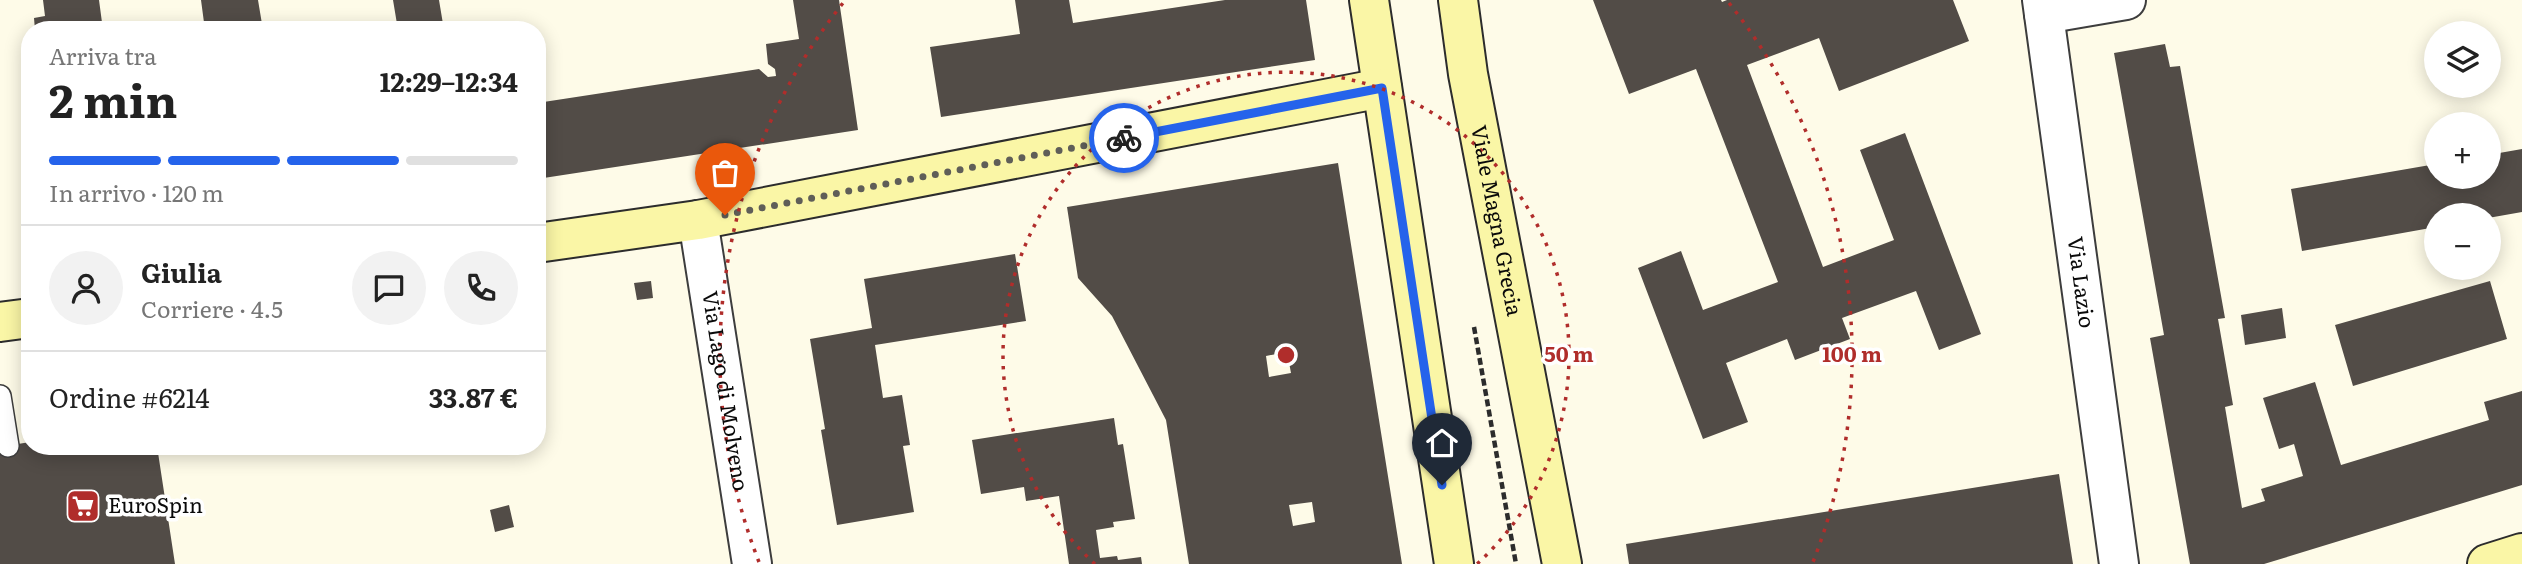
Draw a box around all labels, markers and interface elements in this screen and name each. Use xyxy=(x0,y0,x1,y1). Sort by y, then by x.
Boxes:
map controls xyxy=(2424,21,2501,280)
button: layers xyxy=(2424,21,2501,98)
text: Arriva tra xyxy=(49,38,157,72)
text: 12:29–12:34 xyxy=(380,61,518,100)
text: 2 min xyxy=(49,64,178,132)
courier xyxy=(1089,103,1159,173)
button: + xyxy=(2424,112,2501,189)
icon: bike xyxy=(1105,119,1143,157)
street label: Viale Magna Grecia xyxy=(1465,122,1532,319)
pin xyxy=(695,143,755,215)
icon: bag xyxy=(706,154,744,192)
text: In arrivo · 120 m xyxy=(49,175,224,209)
button: − xyxy=(2424,203,2501,280)
street label: Via Lazio xyxy=(2061,234,2105,330)
button: person xyxy=(49,251,123,325)
button: chat xyxy=(352,251,426,325)
button: phone xyxy=(444,251,518,325)
text: Giulia xyxy=(141,252,222,291)
street label: Via Lago di Molveno xyxy=(696,288,758,493)
text: Corriere · 4.5 xyxy=(141,291,283,325)
text: 50 m xyxy=(1544,337,1594,368)
text: 100 m xyxy=(1822,337,1882,368)
centre of rings xyxy=(1274,343,1298,367)
text: Ordine #6214 xyxy=(49,377,210,416)
text: 33.87 € xyxy=(429,377,518,416)
pin xyxy=(1412,413,1472,485)
icon: home xyxy=(1423,424,1461,462)
supermarket icon: EuroSpin xyxy=(64,487,102,525)
place label: EuroSpin xyxy=(108,488,203,519)

